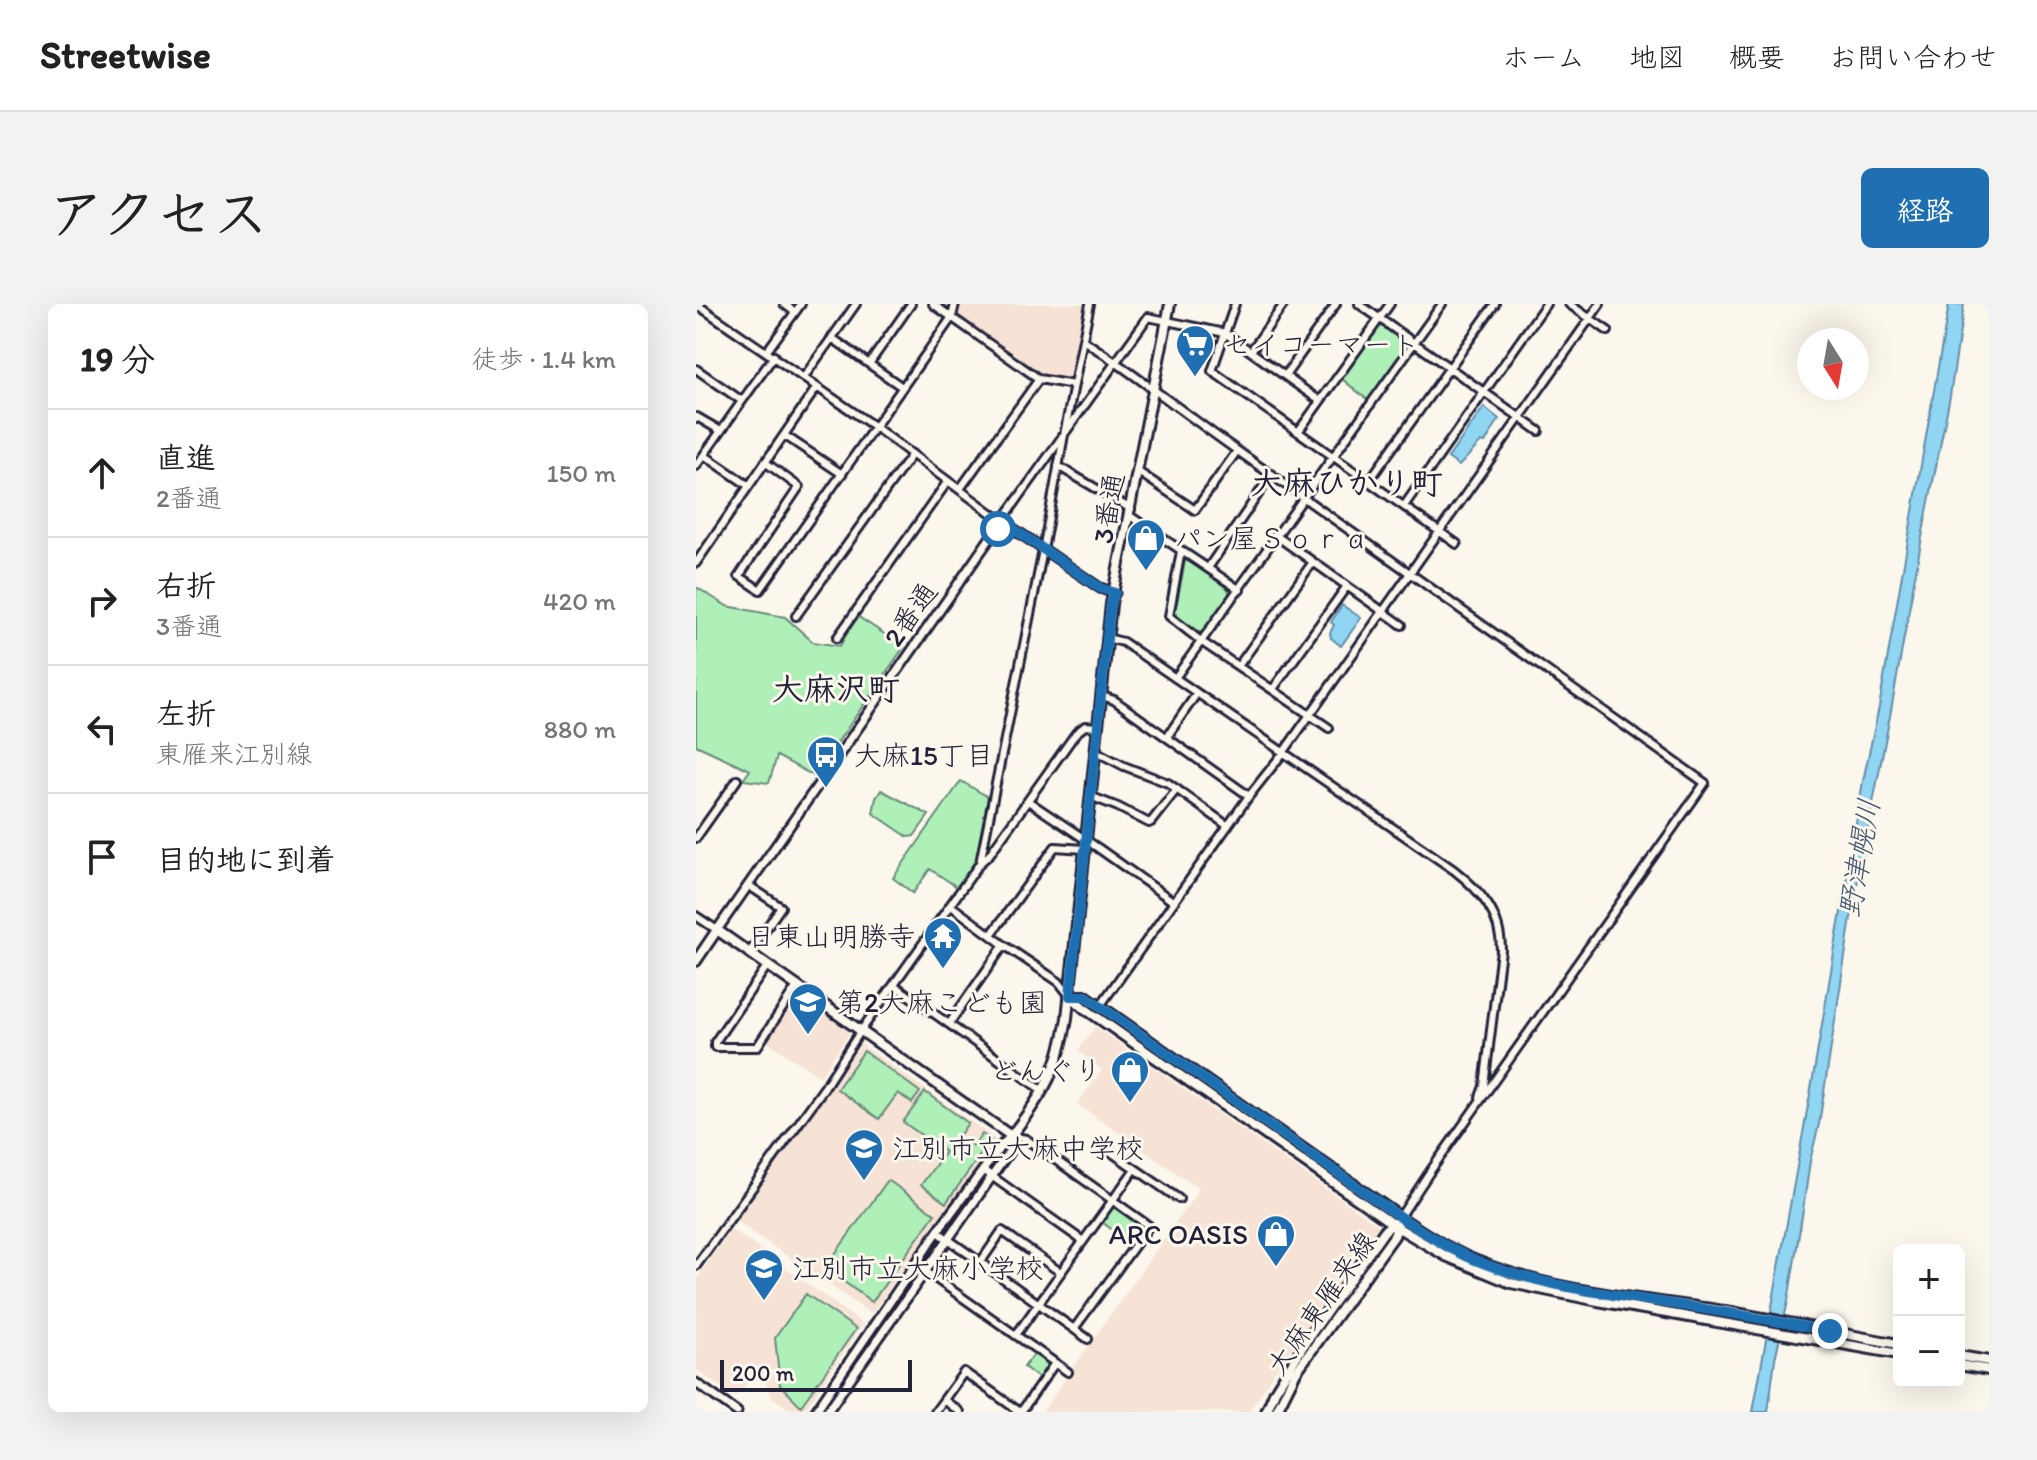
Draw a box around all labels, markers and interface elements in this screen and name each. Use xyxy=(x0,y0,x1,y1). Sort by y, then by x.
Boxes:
text: Streetwise xyxy=(40,32,211,78)
text: ホーム xyxy=(1502,40,1585,74)
text: 地図 xyxy=(1629,40,1685,74)
text: 概要 xyxy=(1729,40,1785,74)
text: お問い合わせ xyxy=(1829,40,1997,74)
button: 経路 xyxy=(1861,168,1989,248)
text: アクセス xyxy=(48,180,269,247)
supermarket icon: セイコーマート xyxy=(1174,323,1216,378)
place label: セイコーマート xyxy=(1223,327,1420,361)
north arrow xyxy=(1797,328,1869,400)
text: 19 分 xyxy=(80,339,155,380)
text: 徒歩 · 1.4 km xyxy=(472,343,616,375)
text: 直進 xyxy=(156,439,216,476)
icon: ahead xyxy=(80,451,124,495)
text: 150 m xyxy=(547,457,616,489)
district label: 大麻ひかり町 xyxy=(1251,464,1443,502)
street label: 3番通 xyxy=(1085,470,1131,546)
text: 2番通 xyxy=(156,482,222,514)
route start xyxy=(980,511,1016,547)
shop icon: パン屋Ｓｏｒａ xyxy=(1125,517,1167,572)
place label: パン屋Ｓｏｒａ xyxy=(1174,521,1370,555)
text: 右折 xyxy=(156,567,216,604)
street label: 2番通 xyxy=(876,575,944,653)
icon: right xyxy=(80,579,124,623)
text: 420 m xyxy=(543,585,616,617)
text: 3番通 xyxy=(156,610,222,642)
district label: 大麻沢町 xyxy=(772,670,900,708)
text: 左折 xyxy=(156,695,216,732)
icon: left xyxy=(80,707,124,751)
text: 880 m xyxy=(544,713,616,745)
bus stop icon: 大麻15丁目 xyxy=(805,734,847,789)
text: 東雁来江別線 xyxy=(156,738,312,770)
place label: 大麻15丁目 xyxy=(854,738,994,772)
water label: 野津幌川 xyxy=(1830,796,1888,920)
icon: arrive xyxy=(80,835,124,879)
text: 目的地に到着 xyxy=(156,841,336,878)
temple icon: 日東山明勝寺 xyxy=(922,915,964,970)
place label: 日東山明勝寺 xyxy=(747,919,915,953)
school or university icon: 第2大麻こども園 xyxy=(787,981,829,1036)
place label: 第2大麻こども園 xyxy=(836,985,1047,1019)
shop icon: どんぐり xyxy=(1109,1049,1151,1104)
place label: どんぐり xyxy=(989,1053,1102,1087)
school or university icon: 江別市立大麻中学校 xyxy=(843,1127,885,1182)
place label: 江別市立大麻中学校 xyxy=(892,1131,1144,1165)
shop icon: ARC OASIS xyxy=(1255,1213,1297,1268)
place label: ARC OASIS xyxy=(1109,1217,1248,1251)
street label: 大麻東雁来線 xyxy=(1259,1224,1383,1382)
map controls xyxy=(1893,1244,1965,1388)
button: + xyxy=(1893,1244,1965,1316)
school or university icon: 江別市立大麻小学校 xyxy=(743,1247,785,1302)
place label: 江別市立大麻小学校 xyxy=(792,1251,1044,1285)
route end xyxy=(1812,1313,1848,1349)
button: − xyxy=(1893,1316,1965,1388)
scale bar xyxy=(720,1356,912,1392)
text: 200 m xyxy=(732,1360,794,1387)

